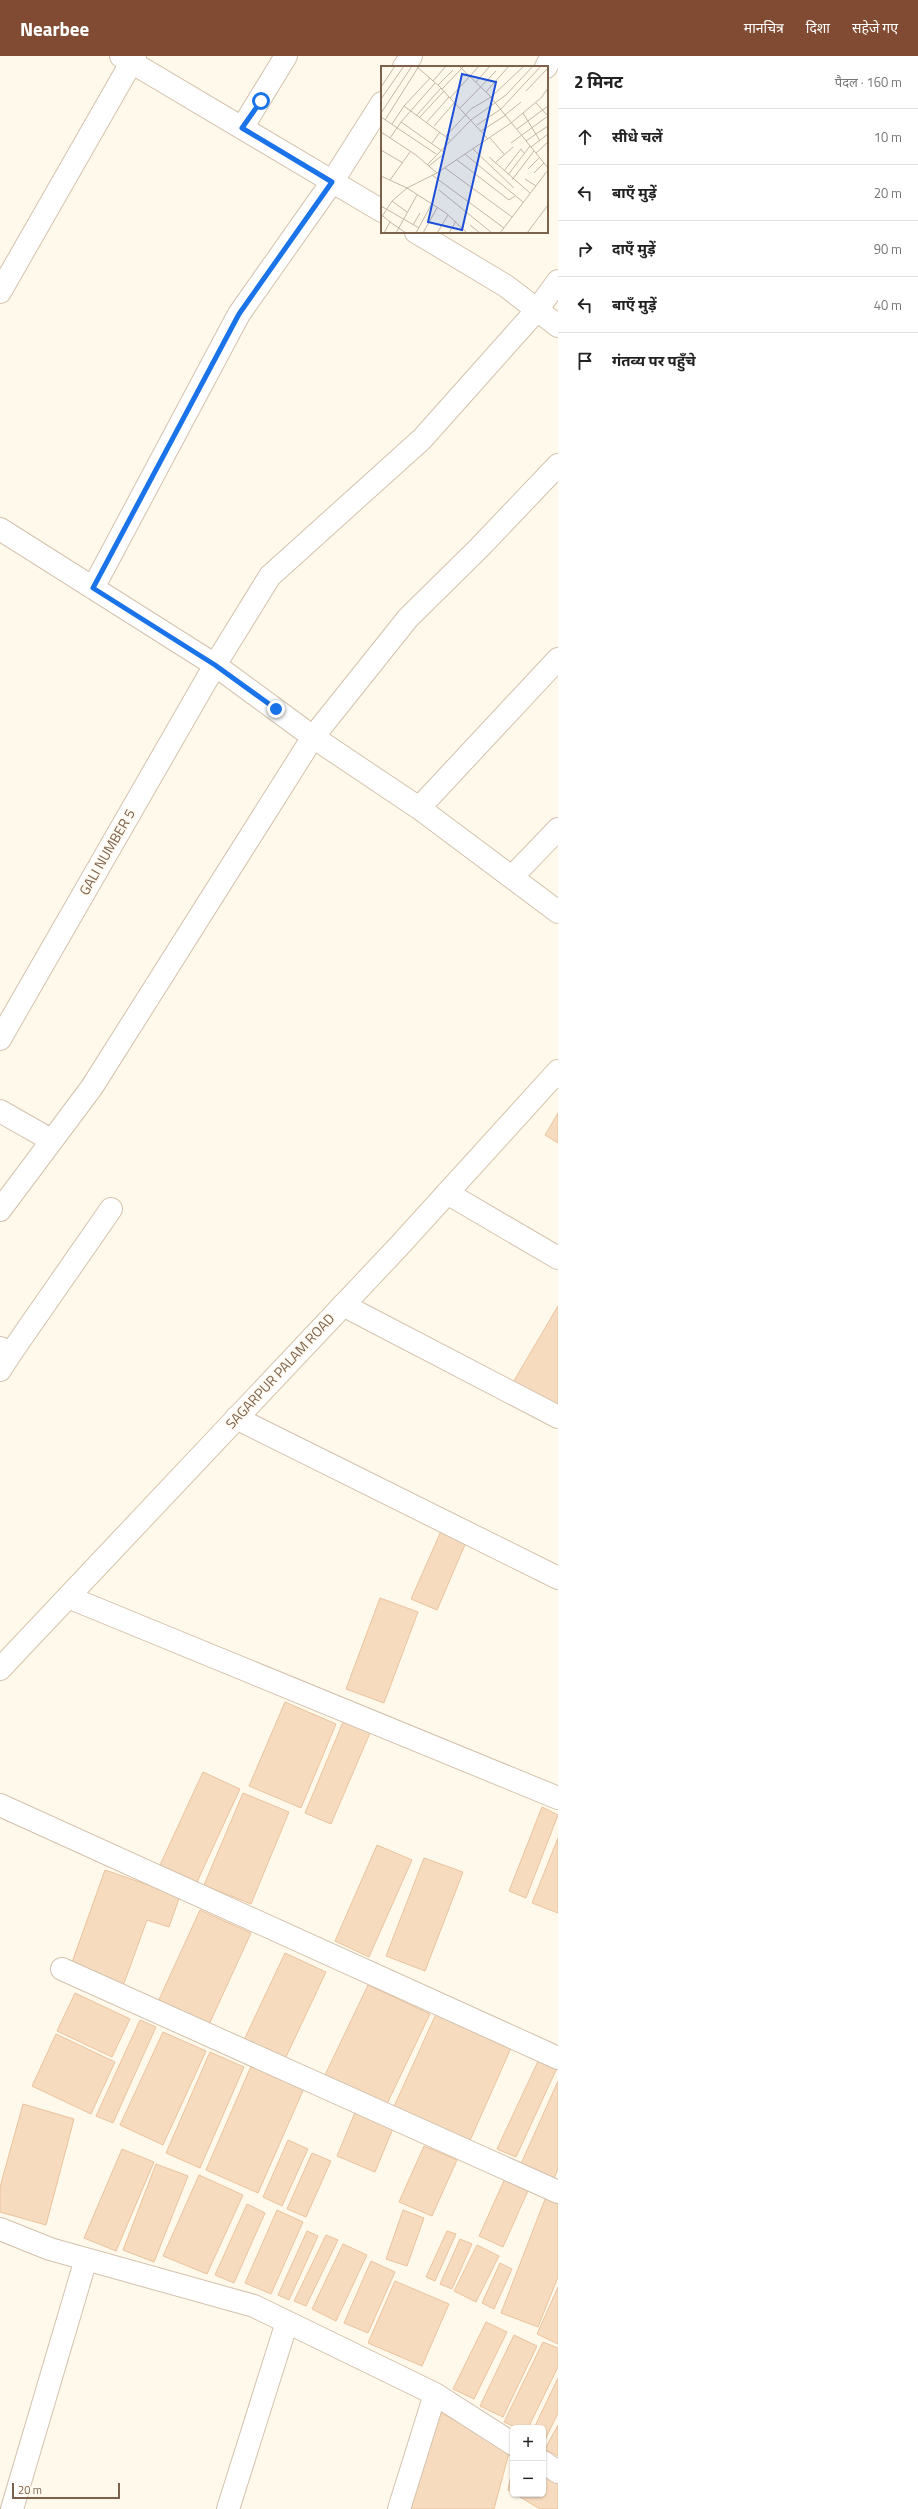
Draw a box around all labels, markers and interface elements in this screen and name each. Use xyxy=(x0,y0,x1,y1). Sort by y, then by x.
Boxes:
text: Nearbee xyxy=(20,14,89,43)
text: मानचित्र xyxy=(744,17,784,38)
text: दिशा xyxy=(806,17,830,38)
text: सहेजे गए xyxy=(852,17,898,38)
inset map xyxy=(381,66,548,233)
text: 2 मिनट xyxy=(574,69,623,95)
text: पैदल · 160 m xyxy=(835,72,902,92)
route start xyxy=(252,92,270,110)
text: सीधे चलें xyxy=(612,125,663,148)
icon: ahead xyxy=(574,126,596,148)
text: 10 m xyxy=(874,127,902,147)
text: बाएँ मुड़ें xyxy=(612,181,656,204)
icon: left xyxy=(574,182,596,204)
text: 20 m xyxy=(874,183,902,203)
text: दाएँ मुड़ें xyxy=(612,237,656,260)
icon: right xyxy=(574,238,596,260)
text: 90 m xyxy=(874,239,902,259)
text: बाएँ मुड़ें xyxy=(612,293,656,316)
icon: left xyxy=(574,294,596,316)
text: 40 m xyxy=(874,295,902,315)
text: गंतव्य पर पहुँचे xyxy=(612,349,696,372)
icon: arrive xyxy=(574,350,596,372)
route end xyxy=(267,700,285,718)
street label: GALI NUMBER 5 xyxy=(73,805,140,899)
street label: SAGARPUR PALAM ROAD xyxy=(220,1308,339,1433)
map controls xyxy=(510,2425,546,2497)
button: + xyxy=(510,2425,546,2461)
button: − xyxy=(510,2461,546,2497)
scale bar xyxy=(12,2481,120,2500)
text: 20 m xyxy=(18,2482,42,2498)

